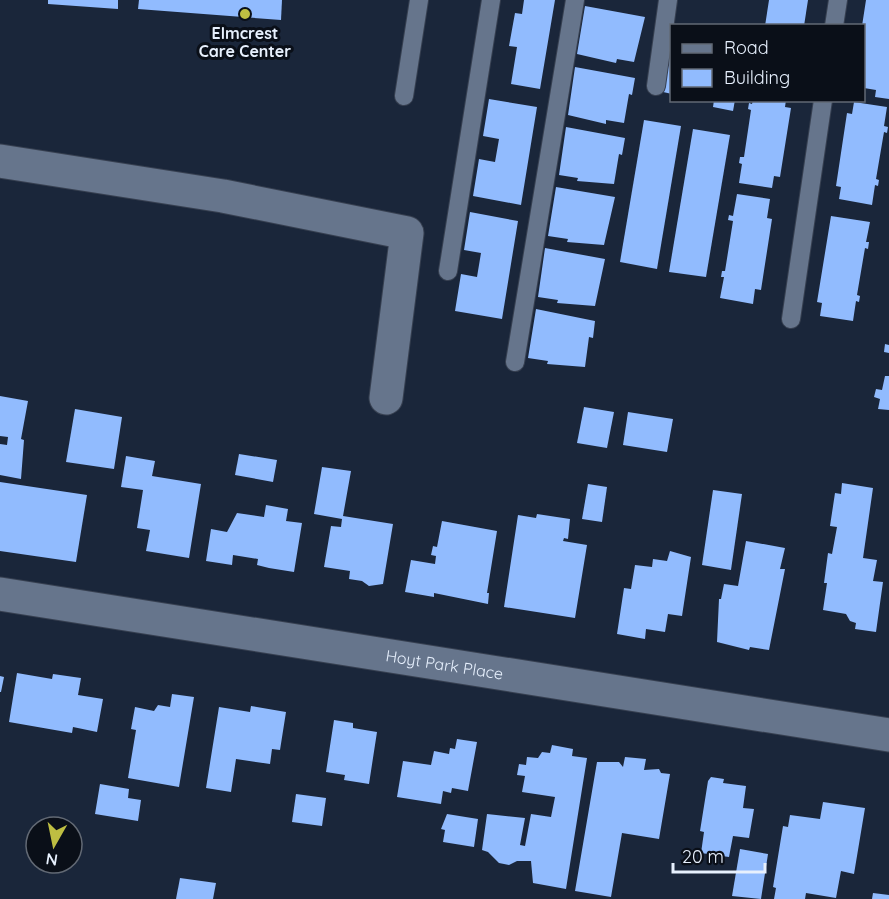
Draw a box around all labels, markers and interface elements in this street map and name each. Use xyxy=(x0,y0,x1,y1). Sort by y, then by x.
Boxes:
marker: Elmcrest Care Center xyxy=(238,7,252,21)
place label: Elmcrest Care Center xyxy=(199,23,291,61)
legend xyxy=(670,24,865,102)
text: Road xyxy=(724,36,769,59)
text: Building xyxy=(724,66,790,89)
street label: Hoyt Park Place xyxy=(384,645,505,684)
north arrow xyxy=(24,815,84,875)
scale bar xyxy=(673,836,764,874)
text: 20 m xyxy=(682,845,724,868)
text: N xyxy=(44,849,59,871)

